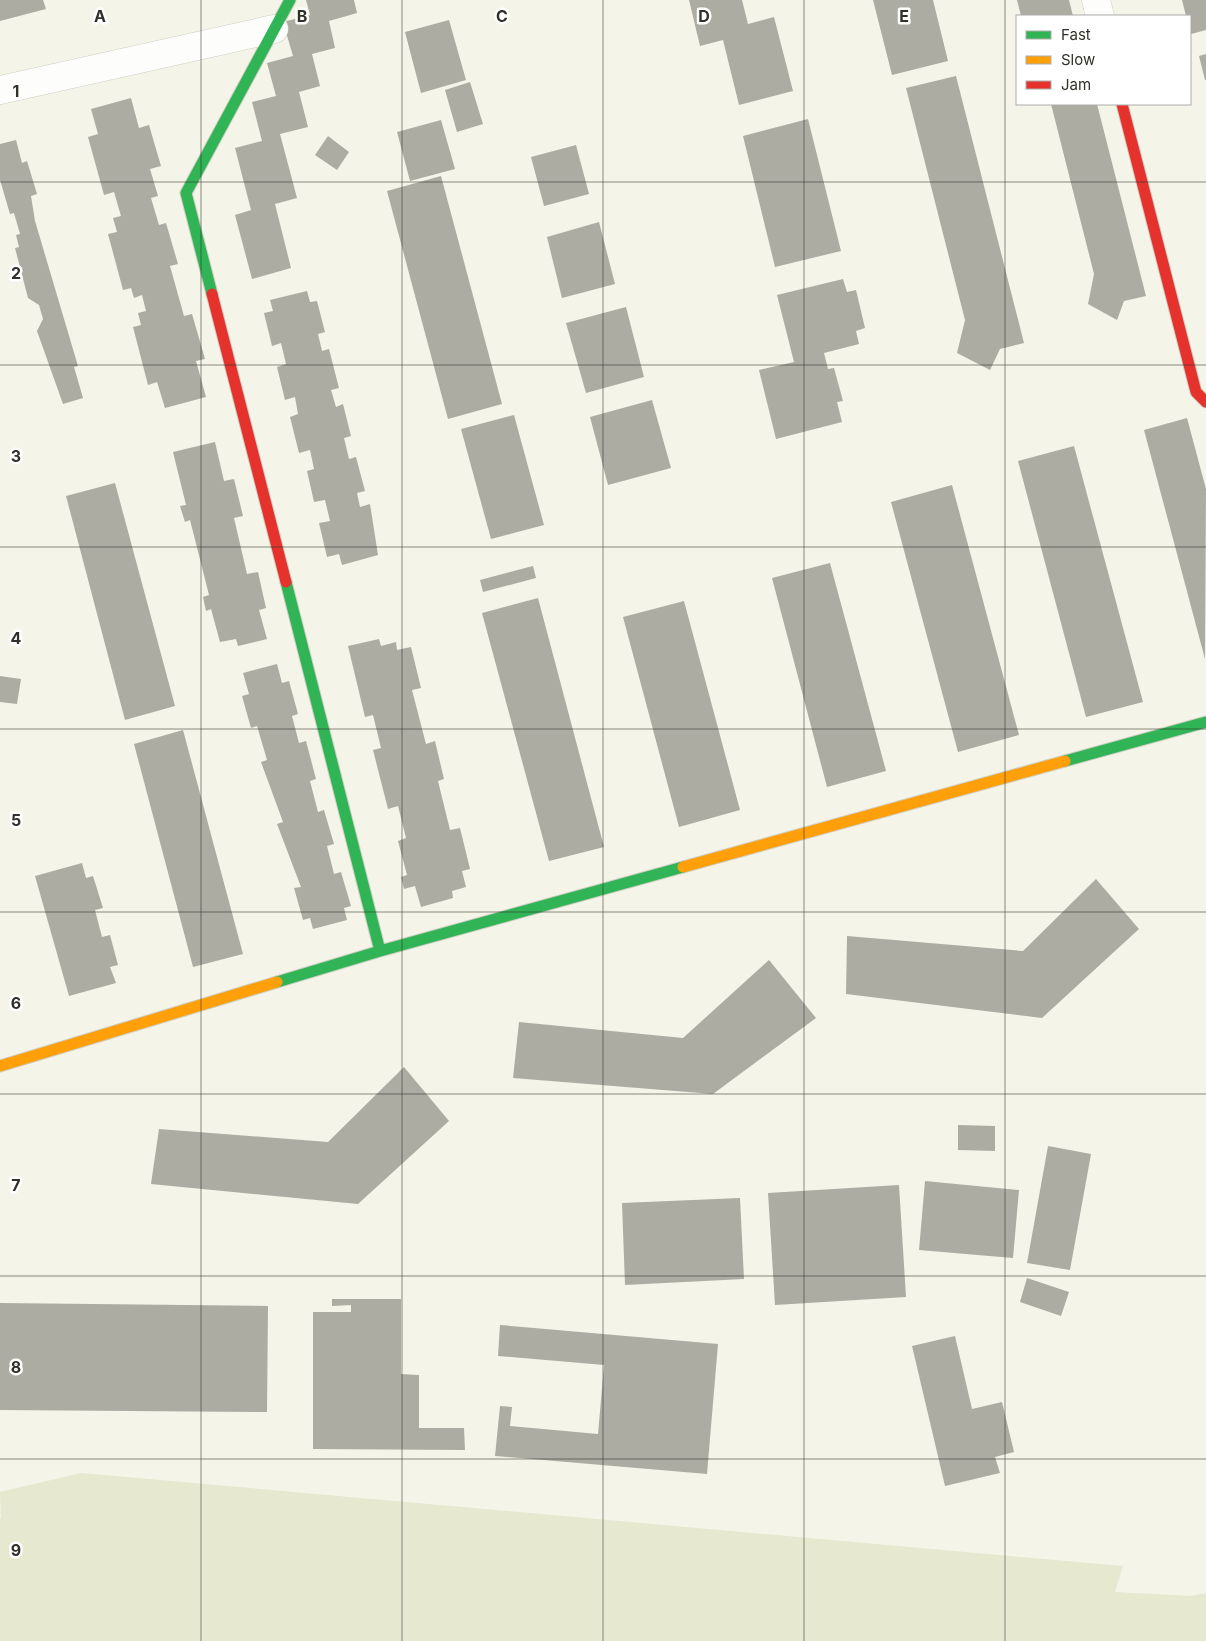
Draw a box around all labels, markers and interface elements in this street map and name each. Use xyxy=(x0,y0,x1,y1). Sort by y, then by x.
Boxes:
text: A xyxy=(94,6,106,26)
text: B xyxy=(297,6,307,26)
text: C xyxy=(496,6,508,26)
text: D xyxy=(698,6,710,26)
text: E xyxy=(899,6,909,26)
legend xyxy=(1016,15,1191,105)
text: Fast xyxy=(1061,25,1091,44)
text: Slow xyxy=(1061,50,1095,69)
text: Jam xyxy=(1061,75,1091,94)
text: 1 xyxy=(13,81,19,101)
text: 2 xyxy=(11,263,21,283)
text: 3 xyxy=(11,446,21,466)
text: 4 xyxy=(11,628,22,648)
text: 5 xyxy=(11,810,21,830)
text: 6 xyxy=(11,993,21,1013)
text: 7 xyxy=(11,1175,21,1195)
text: 8 xyxy=(11,1357,21,1377)
text: 9 xyxy=(11,1540,21,1560)

